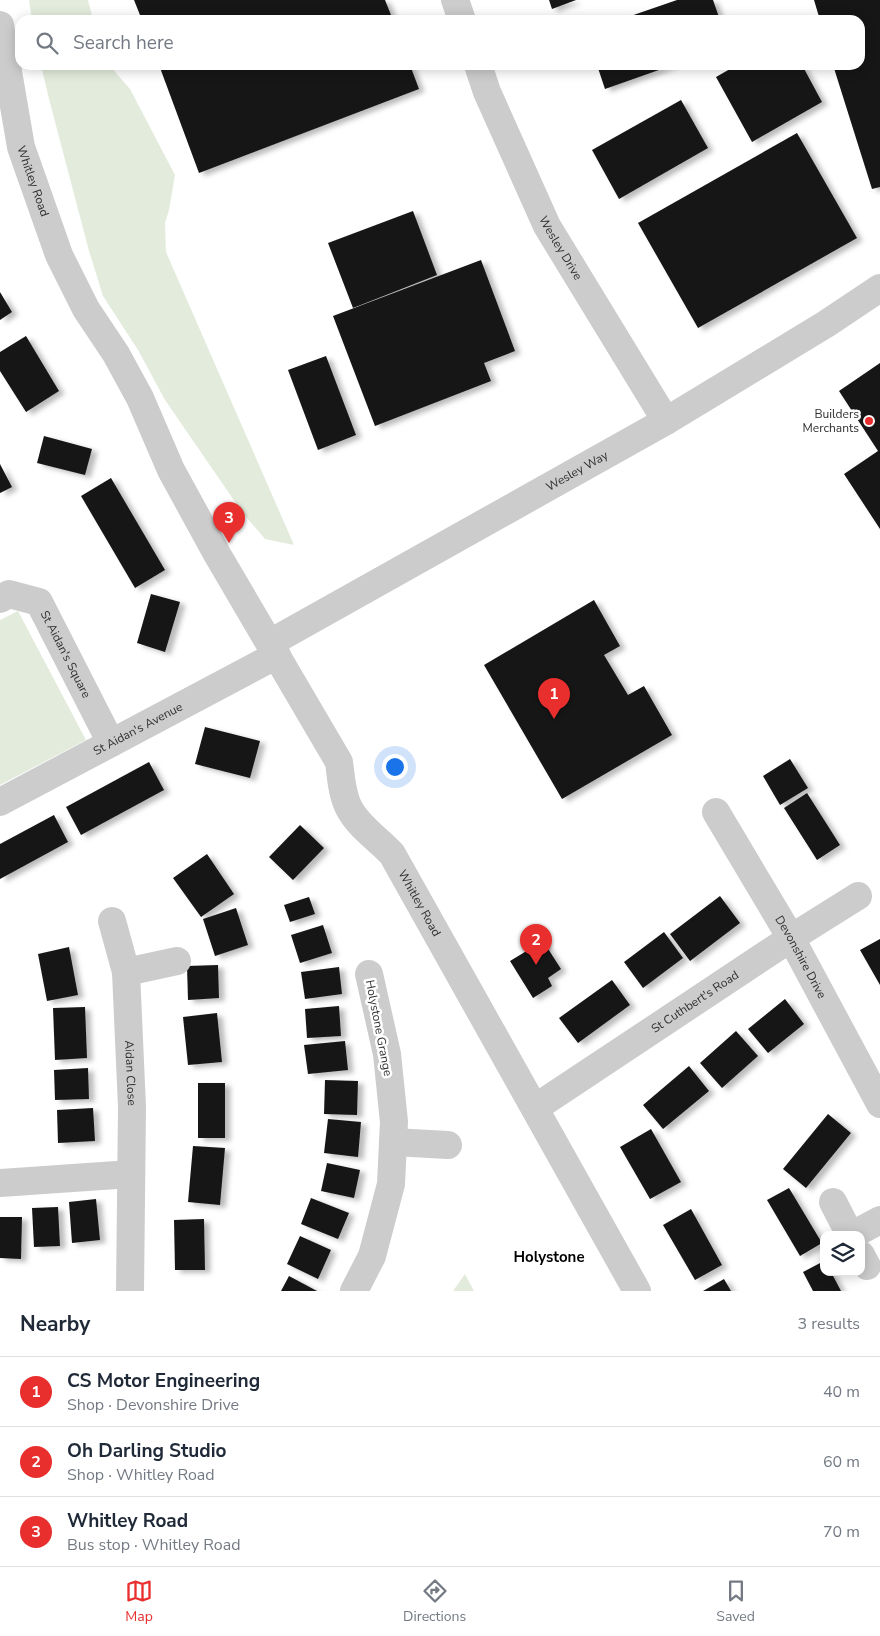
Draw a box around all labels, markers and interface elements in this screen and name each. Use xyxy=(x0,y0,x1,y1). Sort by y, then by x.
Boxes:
search box xyxy=(15,15,865,70)
icon: search xyxy=(33,29,61,57)
text: Search here xyxy=(73,30,174,56)
street label: Whitley Road xyxy=(13,144,53,219)
street label: Wesley Drive xyxy=(535,213,586,283)
place label: Builders Merchants xyxy=(803,406,859,436)
marker: Builders Merchants xyxy=(863,415,875,427)
street label: Wesley Way xyxy=(543,447,612,495)
pin: 3 xyxy=(213,502,245,543)
street label: St Aidan's Square xyxy=(37,608,95,701)
pin: 1 xyxy=(538,678,570,719)
street label: St Aidan's Avenue xyxy=(90,699,185,759)
your location xyxy=(382,754,408,780)
street label: Whitley Road xyxy=(394,867,445,939)
street label: Devonshire Drive xyxy=(771,913,830,1001)
pin: 2 xyxy=(520,924,552,965)
street label: St Cuthbert's Road xyxy=(648,967,742,1037)
street label: Holystone Grange xyxy=(362,979,396,1077)
street label: Aidan Close xyxy=(121,1040,140,1106)
map controls xyxy=(820,1231,865,1276)
button: layers xyxy=(820,1231,865,1276)
district label: Holystone xyxy=(513,1247,585,1267)
text: Nearby xyxy=(20,1310,90,1338)
text: 3 results xyxy=(798,1313,860,1335)
text: CS Motor Engineering xyxy=(67,1368,260,1394)
text: 1 xyxy=(31,1381,41,1403)
text: 40 m xyxy=(823,1381,860,1403)
text: Shop · Devonshire Drive xyxy=(67,1394,239,1416)
text: Oh Darling Studio xyxy=(67,1438,227,1464)
text: 2 xyxy=(31,1451,41,1473)
text: 60 m xyxy=(823,1451,860,1473)
text: Shop · Whitley Road xyxy=(67,1464,215,1486)
text: Whitley Road xyxy=(67,1508,188,1534)
text: 3 xyxy=(31,1521,41,1543)
text: 70 m xyxy=(823,1521,860,1543)
text: Bus stop · Whitley Road xyxy=(67,1534,240,1556)
tab: Map xyxy=(125,1577,153,1626)
tab: Directions xyxy=(403,1577,466,1626)
tab: Saved xyxy=(716,1577,755,1626)

